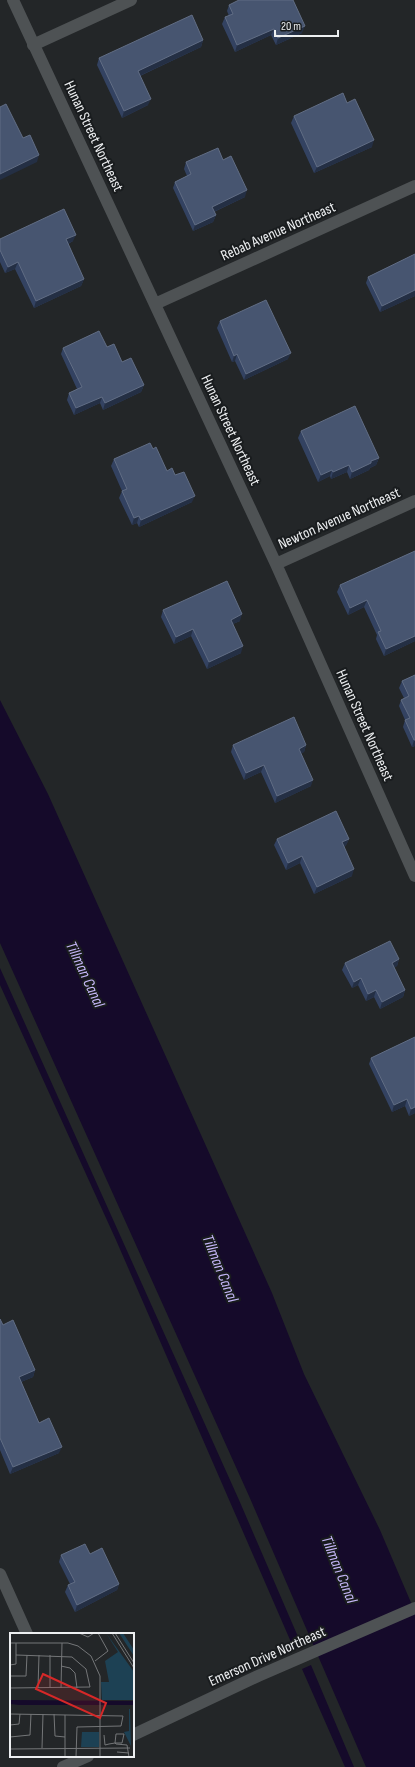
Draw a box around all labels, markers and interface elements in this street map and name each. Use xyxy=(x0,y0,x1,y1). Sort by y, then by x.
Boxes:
scale bar xyxy=(275,12,338,38)
text: 20 m xyxy=(281,19,301,34)
street label: Hunan Street Northeast xyxy=(60,78,128,195)
street label: Rebab Avenue Northeast xyxy=(218,197,339,265)
street label: Hunan Street Northeast xyxy=(197,372,265,489)
street label: Newton Avenue Northeast xyxy=(275,483,404,554)
street label: Hunan Street Northeast xyxy=(331,667,398,784)
water label: Tillman Canal xyxy=(61,938,109,1012)
water label: Tillman Canal xyxy=(198,1232,242,1306)
water label: Tillman Canal xyxy=(317,1533,361,1607)
street label: Emerson Drive Northeast xyxy=(206,1622,329,1691)
inset map xyxy=(10,1633,134,1757)

